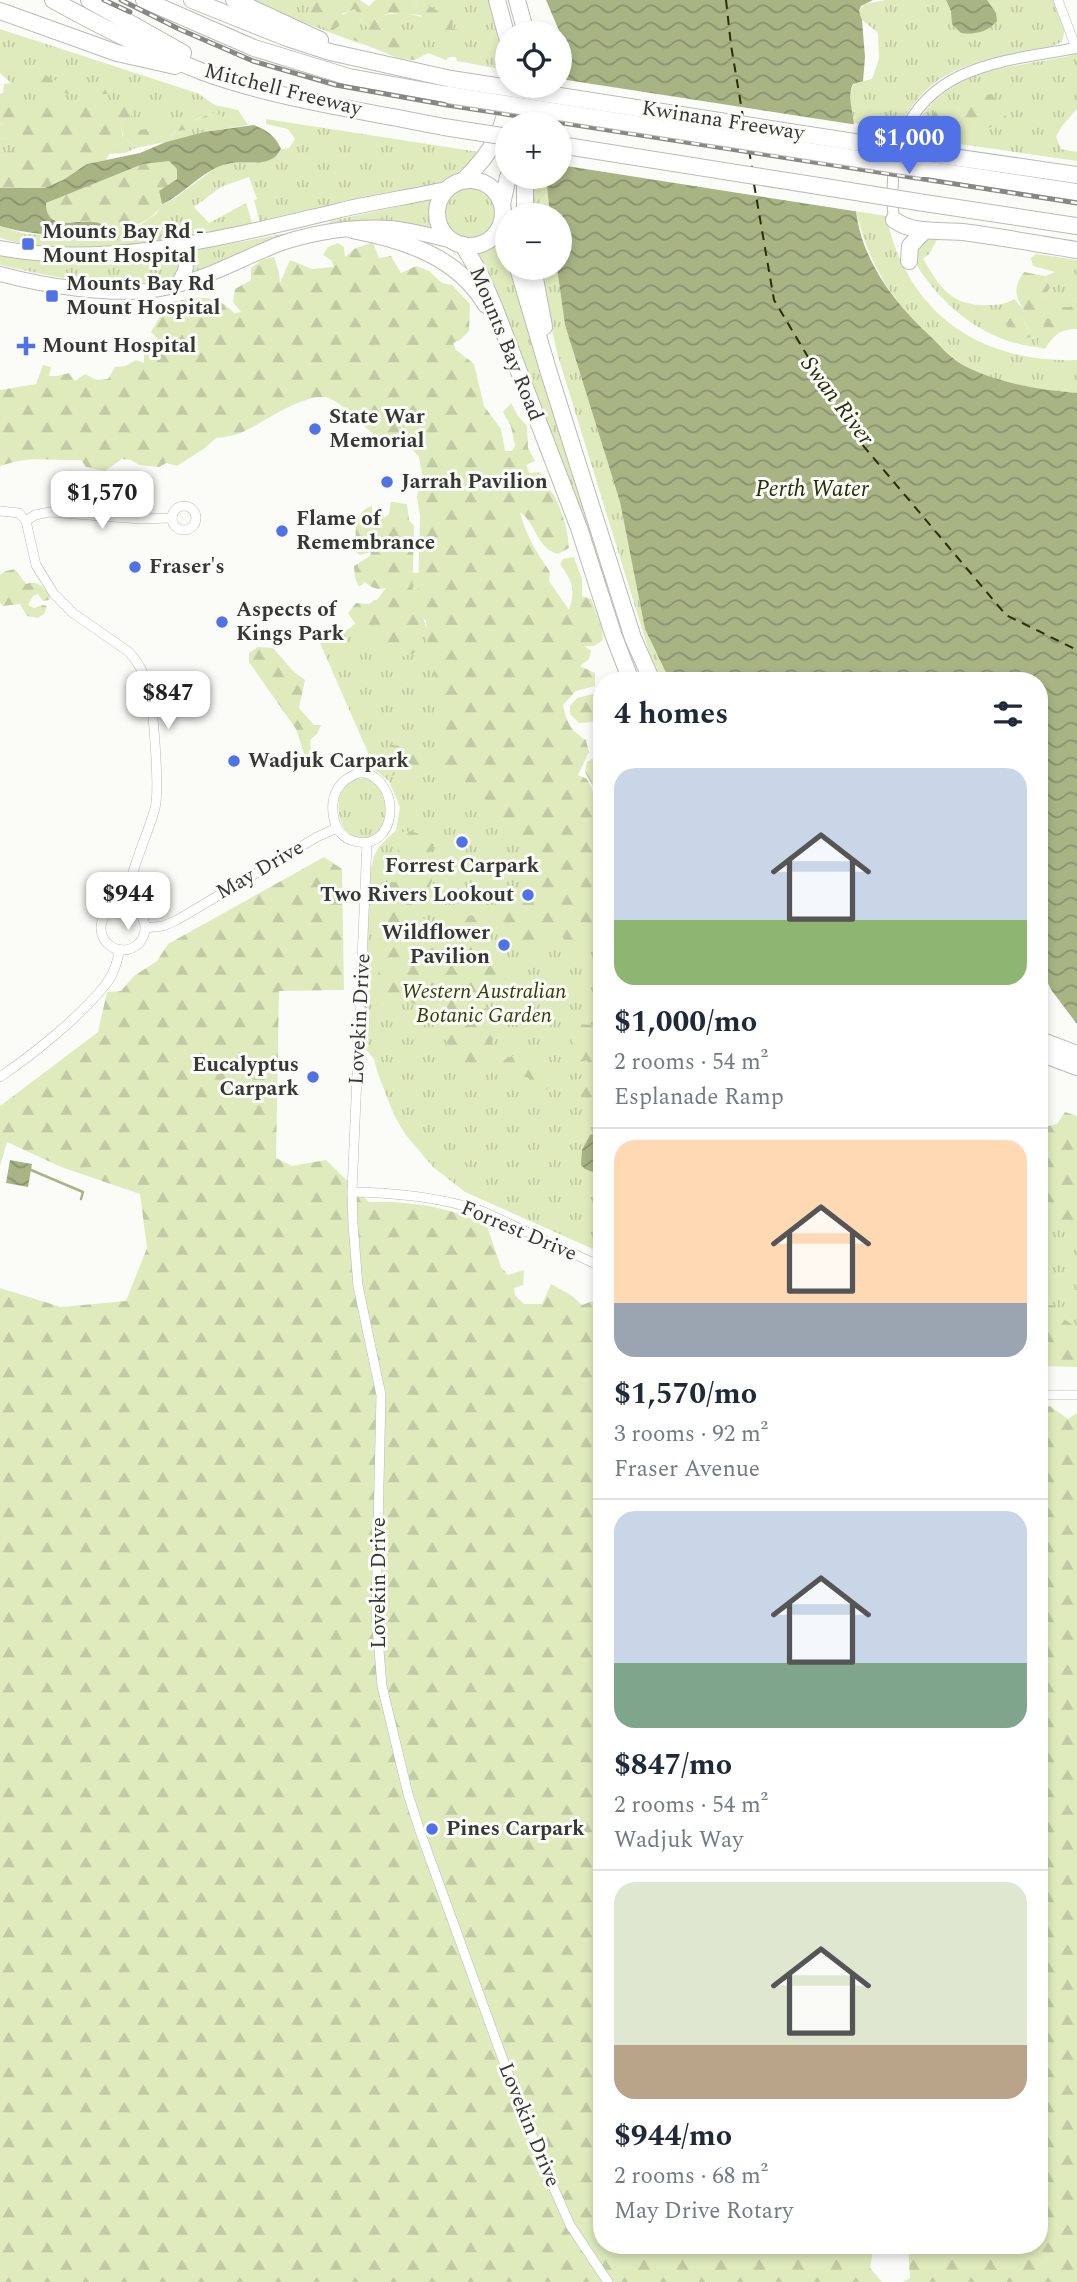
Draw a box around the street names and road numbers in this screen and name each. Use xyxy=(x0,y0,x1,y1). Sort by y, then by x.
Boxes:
street label: Mitchell Freeway xyxy=(201,55,366,125)
street label: Kwinana Freeway xyxy=(639,92,807,150)
street label: Mounts Bay Road xyxy=(460,262,552,426)
street label: May Drive xyxy=(210,832,310,908)
street label: Lovekin Drive xyxy=(341,952,379,1086)
street label: Forrest Drive xyxy=(456,1192,582,1270)
street label: Lovekin Drive xyxy=(363,1517,395,1649)
street label: Lovekin Drive xyxy=(490,2058,568,2192)

